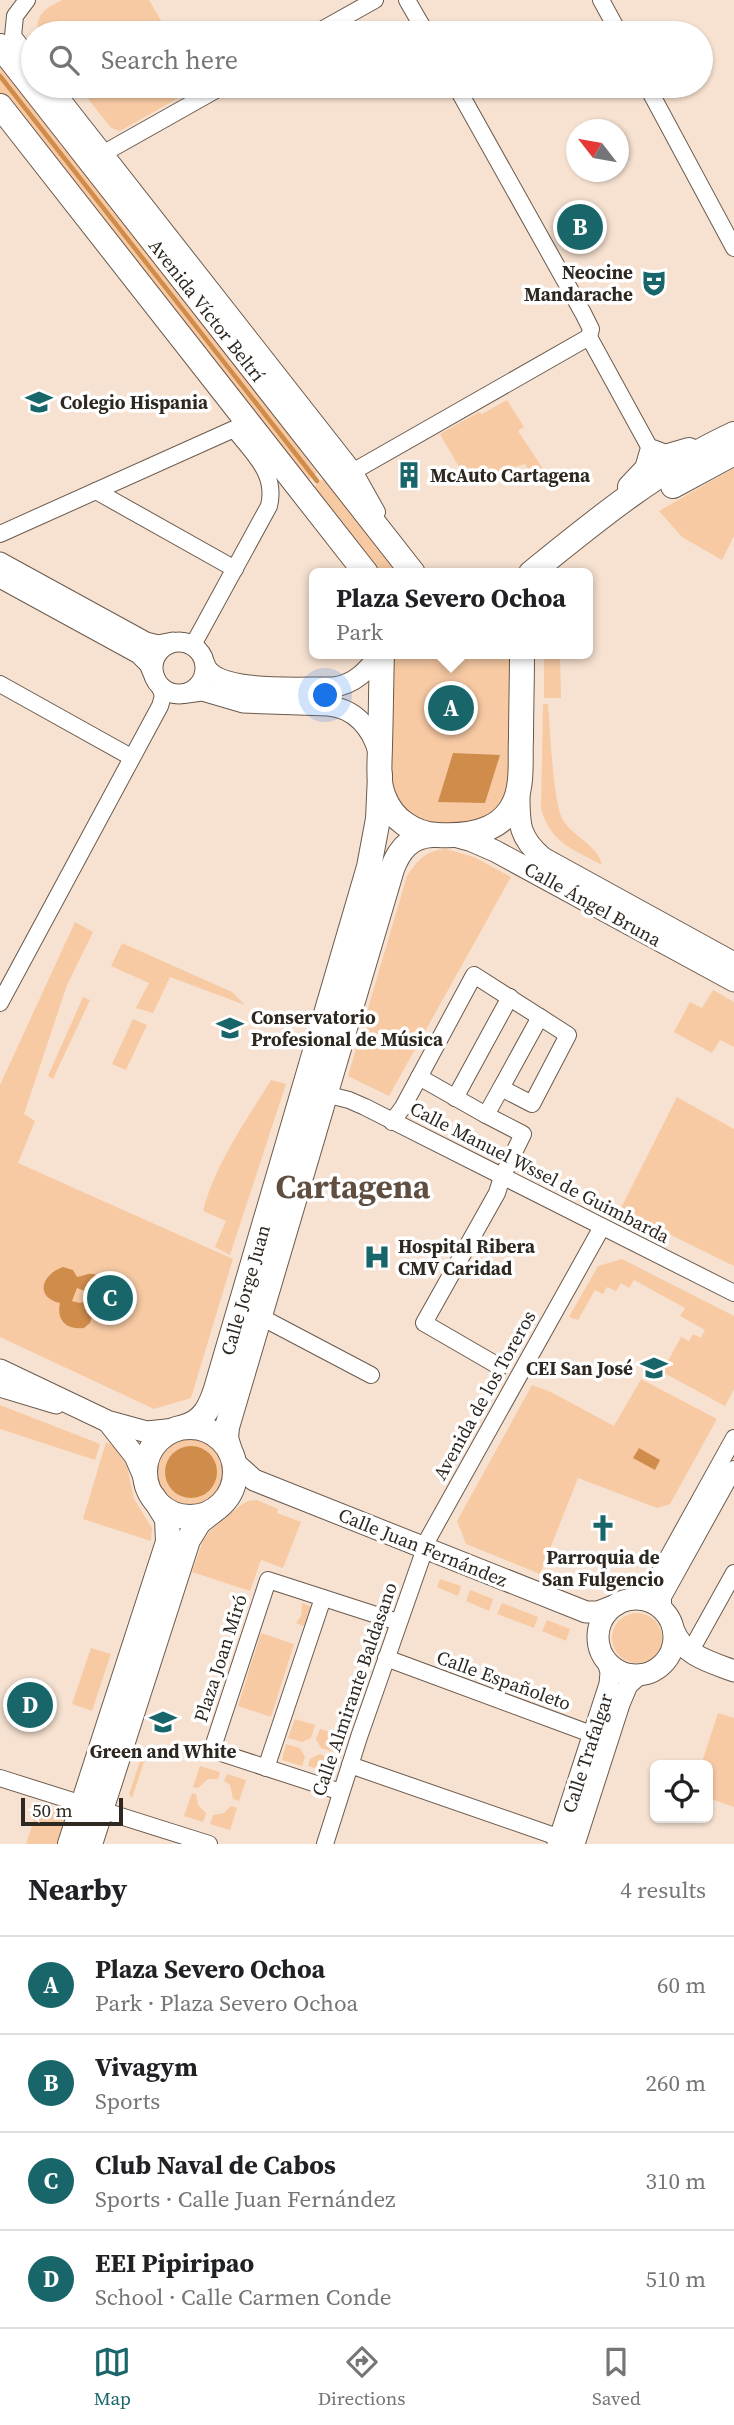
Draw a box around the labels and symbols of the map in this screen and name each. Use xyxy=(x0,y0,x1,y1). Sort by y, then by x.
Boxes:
north arrow xyxy=(566,119,629,182)
pin: B xyxy=(557,201,603,253)
street label: Avenida Víctor Beltrí xyxy=(143,233,271,387)
place label: Neocine Mandarache xyxy=(524,259,633,307)
theatre icon: Neocine Mandarache xyxy=(639,268,669,298)
school or university icon: Colegio Hispania xyxy=(24,387,54,417)
place label: Colegio Hispania xyxy=(60,389,209,415)
building icon: McAuto Cartagena xyxy=(394,460,424,490)
place label: McAuto Cartagena xyxy=(430,462,591,488)
your location xyxy=(308,678,342,712)
pin: A xyxy=(428,682,474,734)
street label: Calle Ángel Bruna xyxy=(520,856,666,953)
place label: Conservatorio Profesional de Música xyxy=(251,1004,444,1052)
school or university icon: Conservatorio Profesional de Música xyxy=(215,1013,245,1043)
street label: Calle Manuel Wssel de Guimbarda xyxy=(406,1095,675,1249)
district label: Cartagena xyxy=(276,1164,431,1209)
street label: Calle Jorge Juan xyxy=(214,1222,276,1358)
place label: Hospital Ribera CMV Caridad xyxy=(398,1233,536,1281)
hospital icon: Hospital Ribera CMV Caridad xyxy=(362,1242,392,1272)
pin: C xyxy=(87,1272,133,1324)
street label: Avenida de los Toreros xyxy=(427,1306,541,1484)
school or university icon: CEI San José xyxy=(639,1353,669,1383)
place label: CEI San José xyxy=(526,1355,633,1381)
street label: Calle Juan Fernández xyxy=(335,1501,512,1593)
church icon: Parroquia de San Fulgencio xyxy=(588,1513,618,1543)
place label: Parroquia de San Fulgencio xyxy=(542,1544,664,1592)
street label: Calle Almirante Baldasano xyxy=(305,1579,403,1799)
street label: Plaza Joan Miró xyxy=(187,1591,253,1725)
street label: Calle Españoleto xyxy=(433,1644,575,1716)
pin: D xyxy=(7,1679,53,1731)
street label: Calle Trafalgar xyxy=(555,1690,619,1816)
school or university icon: Green and White xyxy=(148,1707,178,1737)
place label: Green and White xyxy=(90,1738,236,1764)
scale bar xyxy=(21,1795,122,1827)

